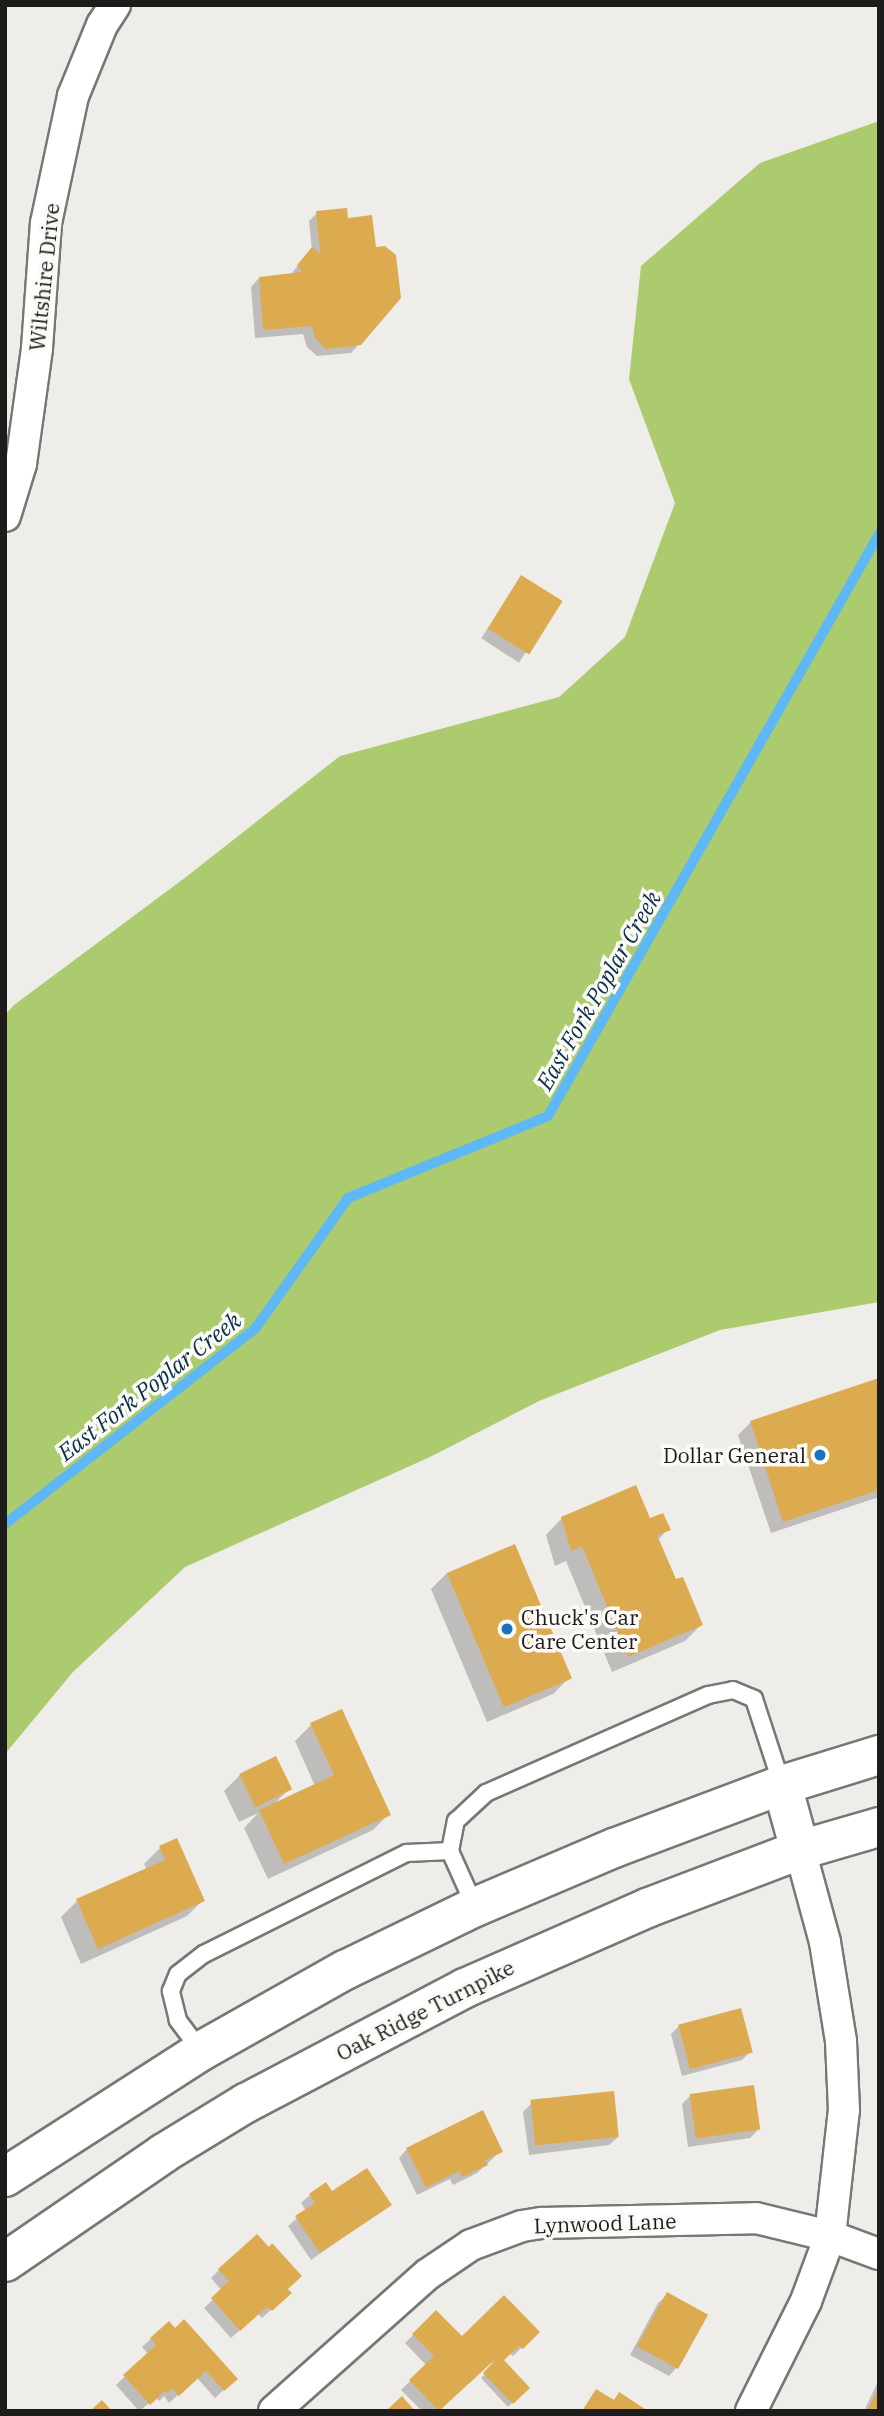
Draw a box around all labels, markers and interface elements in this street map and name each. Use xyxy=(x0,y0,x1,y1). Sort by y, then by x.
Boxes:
street label: Wiltshire Drive xyxy=(24,202,64,352)
water label: East Fork Poplar Creek xyxy=(530,886,666,1094)
water label: East Fork Poplar Creek xyxy=(52,1306,246,1466)
place label: Dollar General xyxy=(663,1442,806,1468)
marker: Dollar General xyxy=(812,1447,828,1463)
place label: Chuck's Car Care Center xyxy=(521,1604,638,1654)
marker: Chuck's Car Care Center xyxy=(499,1621,515,1637)
street label: Oak Ridge Turnpike xyxy=(332,1954,518,2066)
street label: Lynwood Lane xyxy=(533,2208,677,2238)

